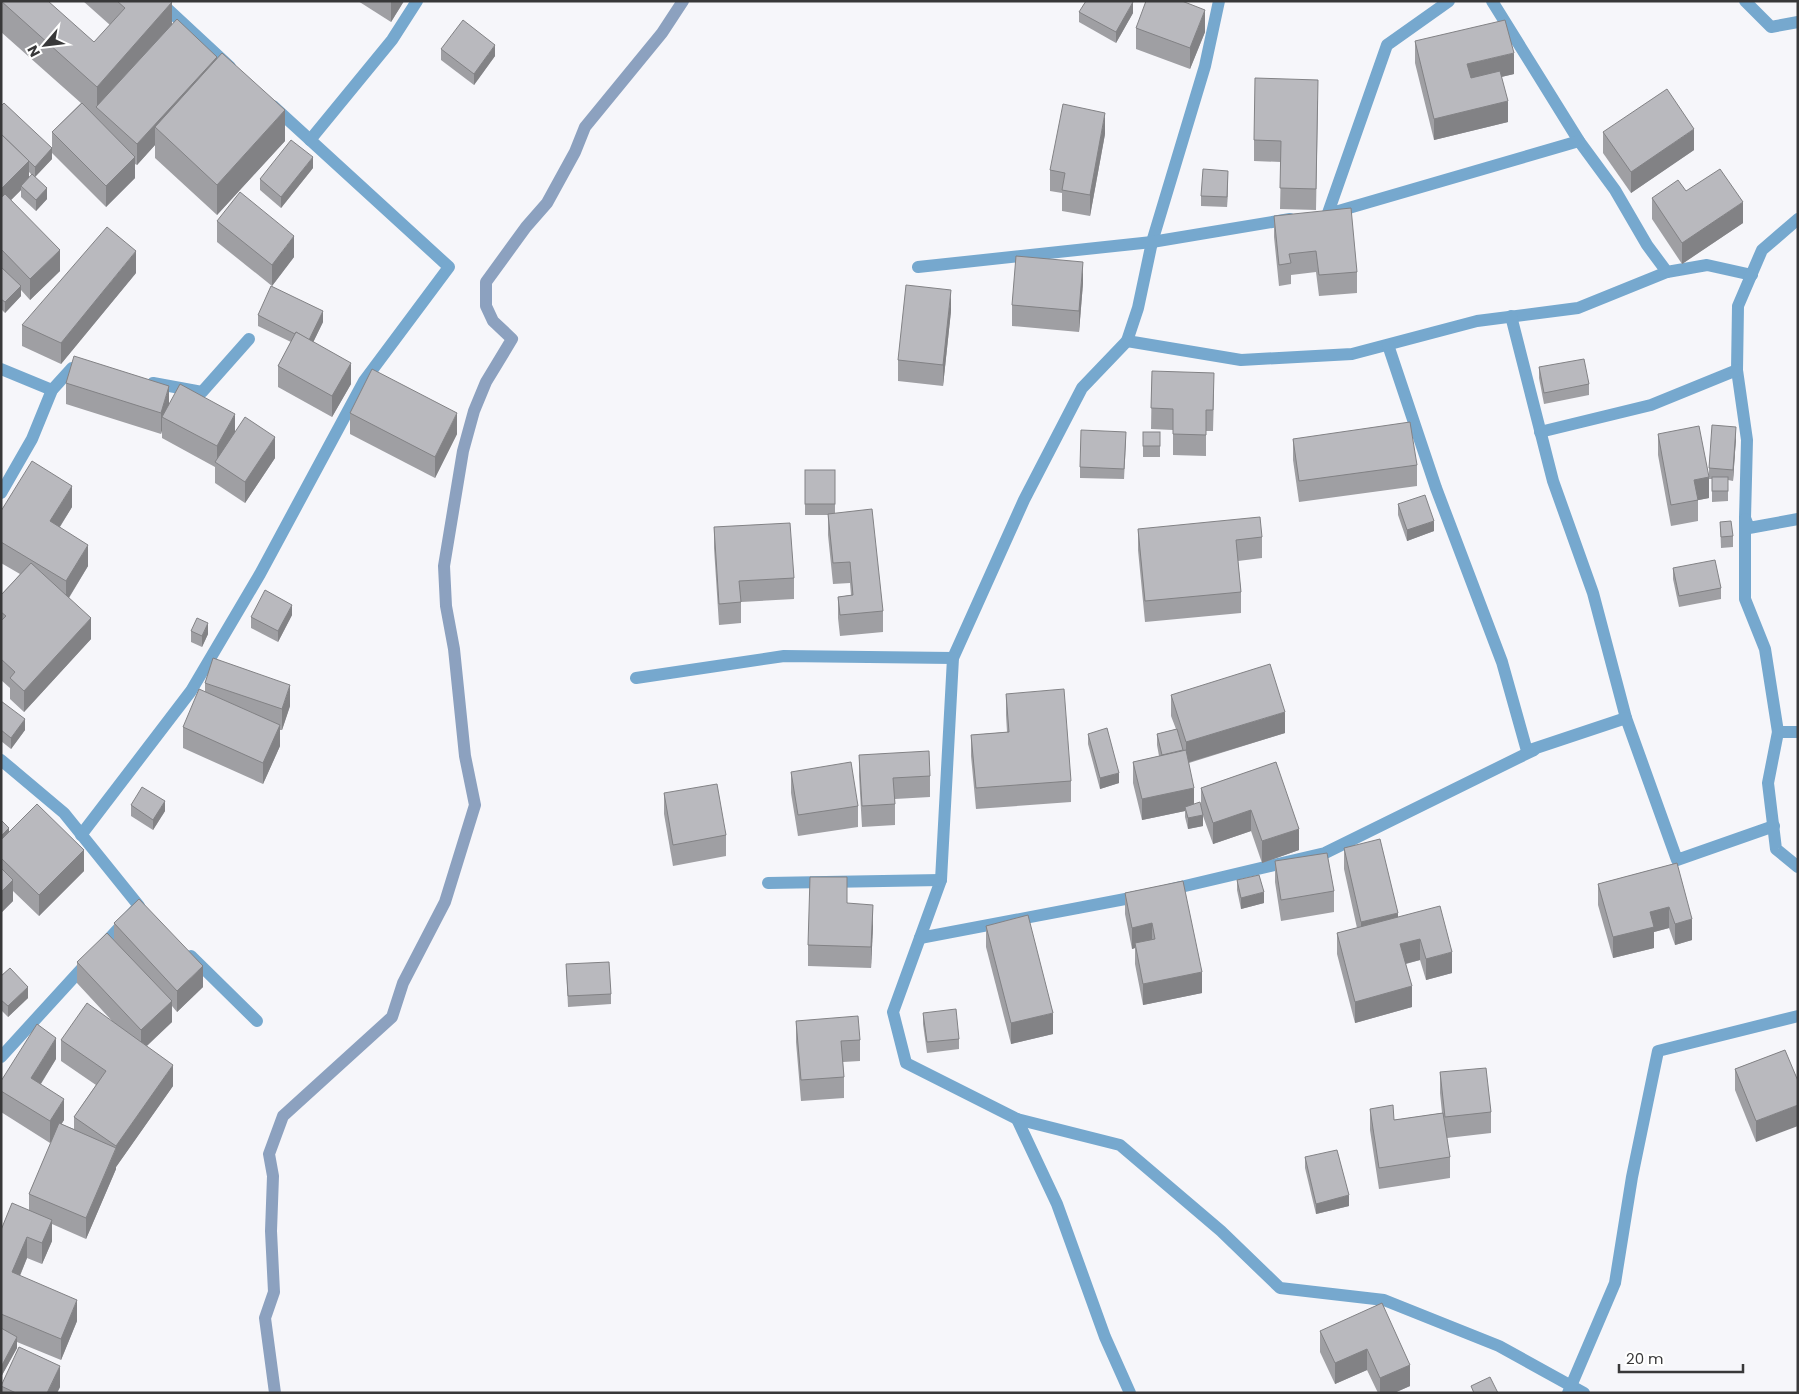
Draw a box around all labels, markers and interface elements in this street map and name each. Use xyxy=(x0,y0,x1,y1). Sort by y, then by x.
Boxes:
north arrow xyxy=(20,20,70,70)
text: N xyxy=(22,42,45,60)
scale bar xyxy=(1619,1342,1743,1374)
text: 20 m xyxy=(1626,1348,1664,1369)

